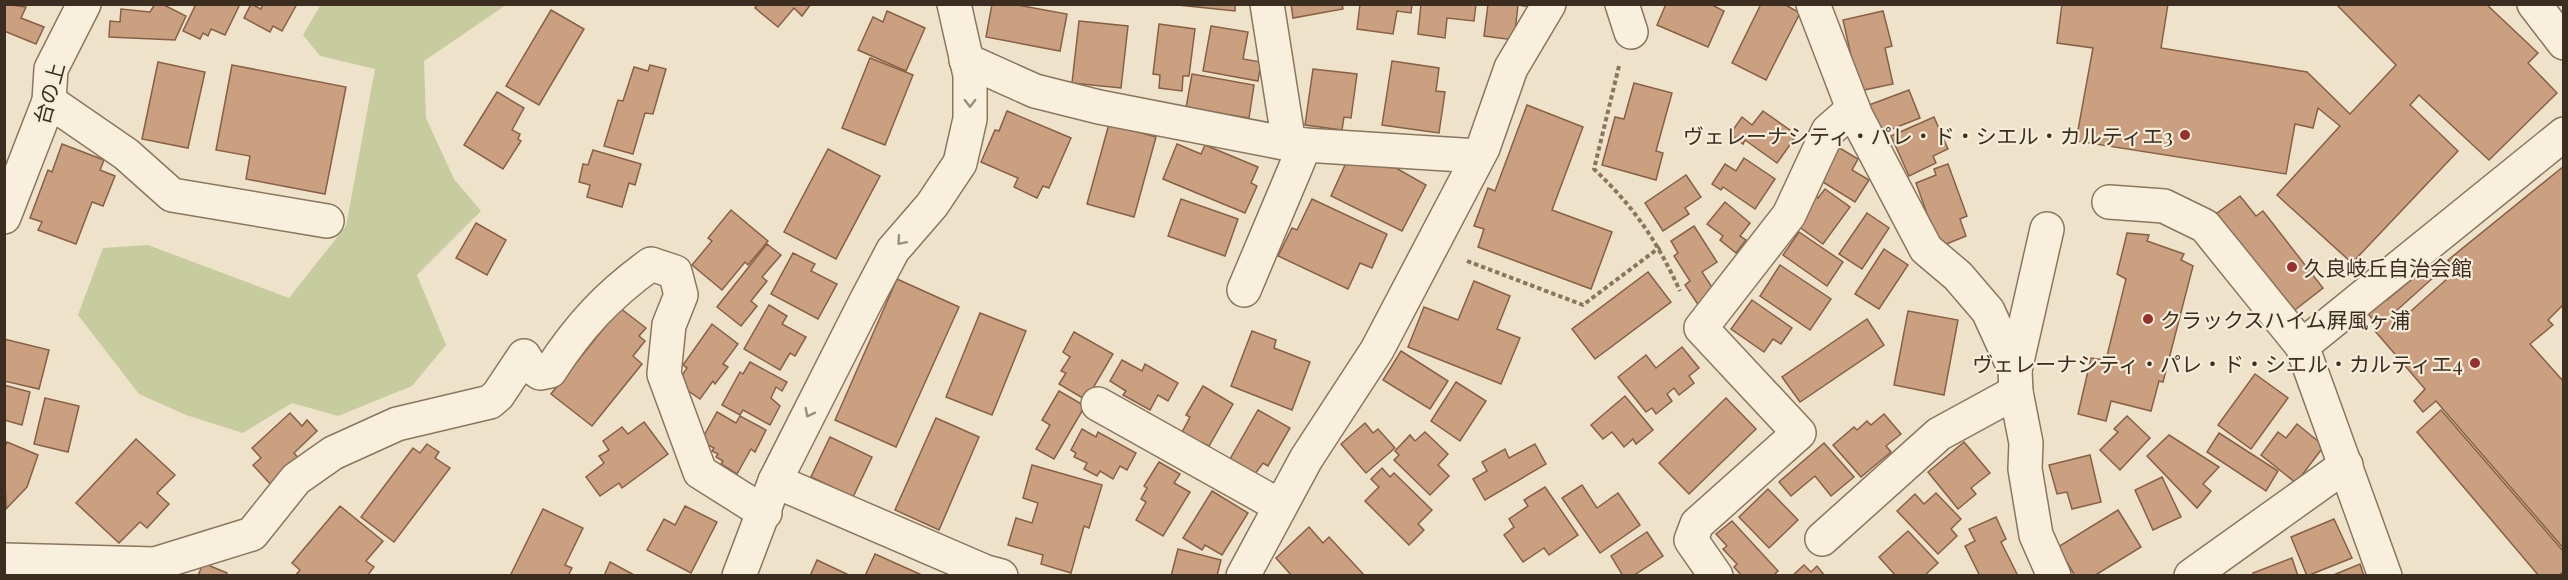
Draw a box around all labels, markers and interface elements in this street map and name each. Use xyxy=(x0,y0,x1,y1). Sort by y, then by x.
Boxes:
street label: 台の上 xyxy=(26,59,70,127)
one-way arrow xyxy=(964,99,976,108)
place label: ヴェレーナシティ・パレ・ド・シエル・カルティエ3 xyxy=(1683,121,2173,149)
marker: ヴェレーナシティ・パレ・ド・シエル・カルティエ3 xyxy=(2178,128,2192,142)
one-way arrow xyxy=(897,234,908,245)
place label: 久良岐丘自治会館 xyxy=(2304,253,2472,281)
marker: 久良岐丘自治会館 xyxy=(2285,260,2299,274)
place label: クラックスハイム屛風ヶ浦 xyxy=(2160,305,2411,333)
marker: クラックスハイム屛風ヶ浦 xyxy=(2141,312,2155,326)
place label: ヴェレーナシティ・パレ・ド・シエル・カルティエ4 xyxy=(1972,349,2463,377)
marker: ヴェレーナシティ・パレ・ド・シエル・カルティエ4 xyxy=(2468,356,2482,370)
one-way arrow xyxy=(805,406,817,417)

